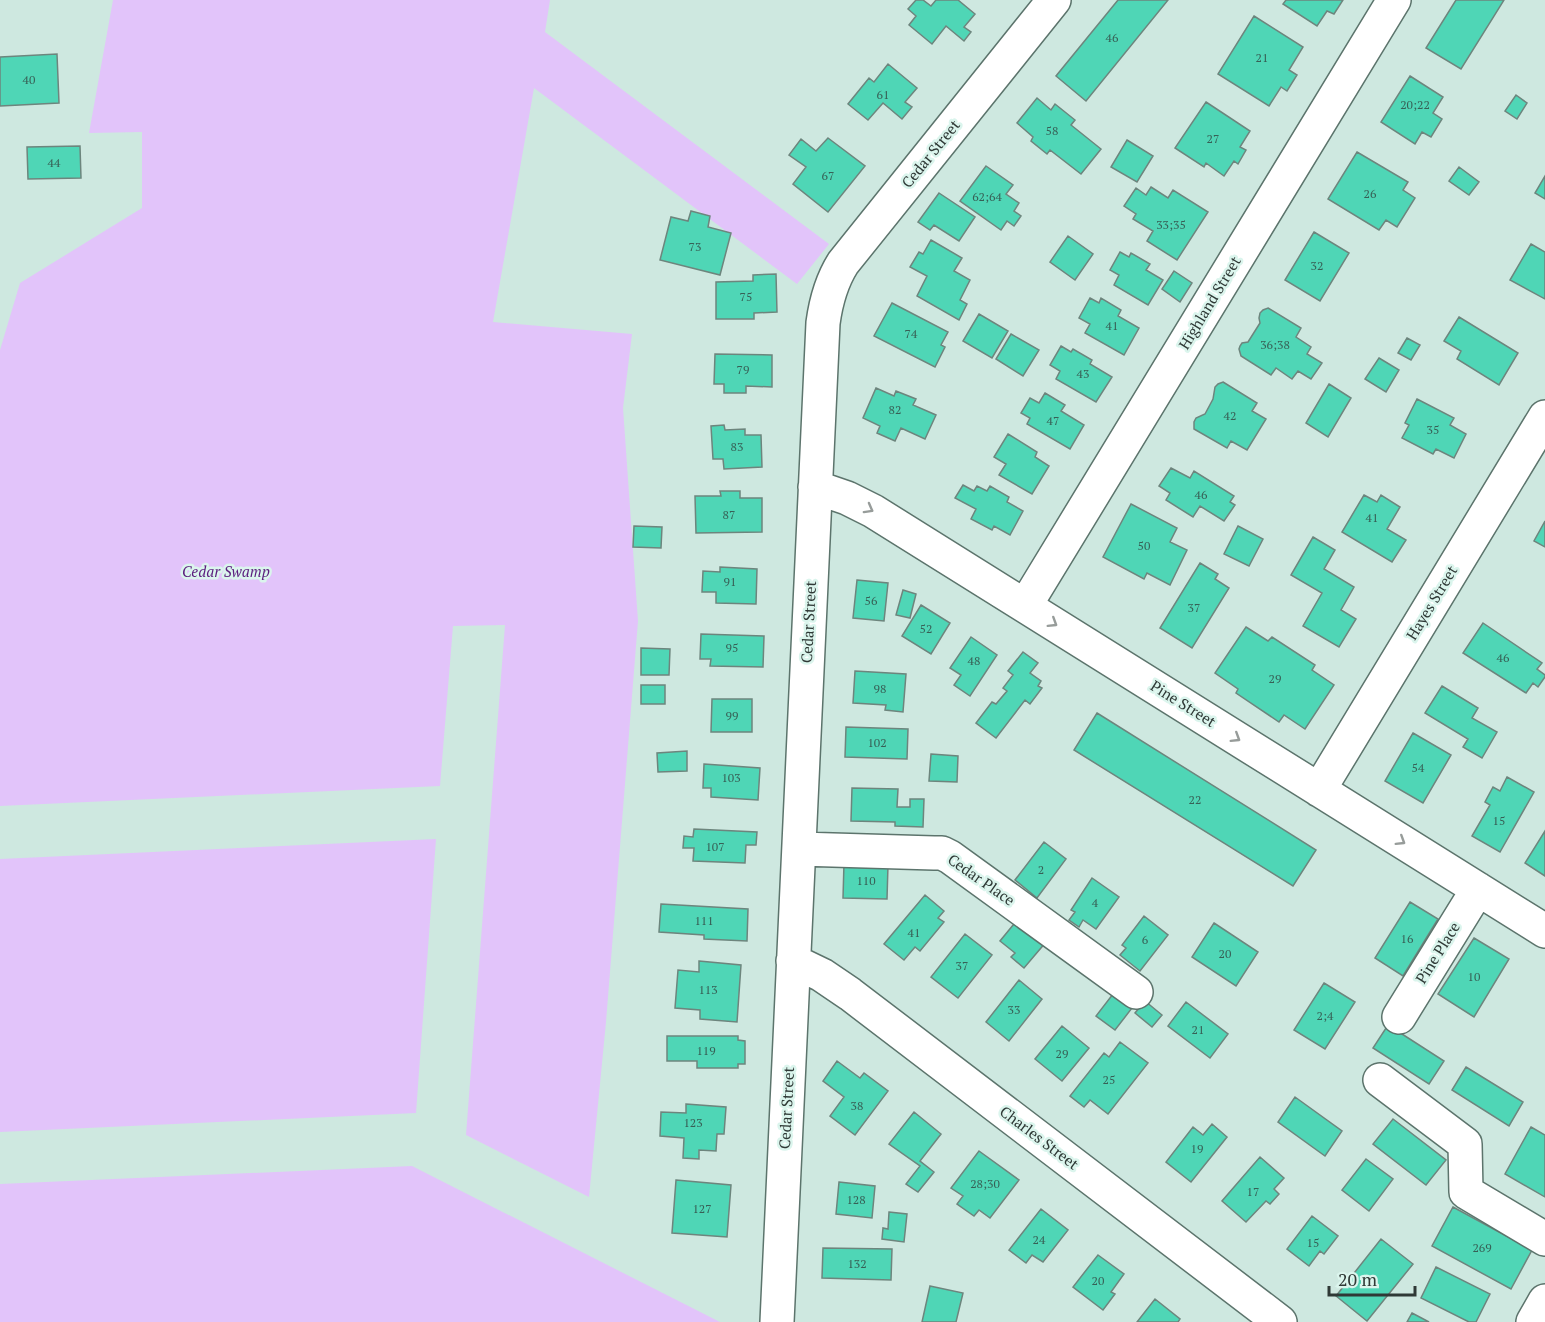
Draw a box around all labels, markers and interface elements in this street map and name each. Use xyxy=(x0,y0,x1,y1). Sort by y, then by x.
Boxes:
house number: 46 xyxy=(1106,30,1119,45)
house number: 21 xyxy=(1256,50,1268,65)
house number: 40 xyxy=(23,72,35,87)
house number: 61 xyxy=(877,87,889,102)
house number: 20;22 xyxy=(1400,97,1430,112)
street label: Cedar Street xyxy=(897,115,964,192)
house number: 58 xyxy=(1046,123,1058,138)
house number: 27 xyxy=(1207,131,1219,146)
house number: 44 xyxy=(48,155,61,170)
house number: 67 xyxy=(822,168,834,183)
house number: 26 xyxy=(1364,186,1377,201)
house number: 62;64 xyxy=(972,189,1002,204)
house number: 33;35 xyxy=(1156,217,1186,232)
house number: 73 xyxy=(689,239,701,254)
street label: Highland Street xyxy=(1173,252,1245,353)
house number: 32 xyxy=(1311,258,1323,273)
house number: 75 xyxy=(740,289,752,304)
house number: 41 xyxy=(1106,318,1118,333)
house number: 74 xyxy=(905,326,918,341)
house number: 36;38 xyxy=(1260,337,1290,352)
house number: 79 xyxy=(737,362,749,377)
house number: 43 xyxy=(1077,366,1089,381)
house number: 82 xyxy=(889,402,901,417)
house number: 42 xyxy=(1224,408,1236,423)
house number: 47 xyxy=(1047,413,1059,428)
house number: 35 xyxy=(1427,422,1439,437)
house number: 83 xyxy=(731,439,743,454)
house number: 46 xyxy=(1195,487,1208,502)
one-way arrow xyxy=(863,502,874,513)
house number: 87 xyxy=(723,507,735,522)
house number: 41 xyxy=(1366,510,1378,525)
house number: 50 xyxy=(1138,538,1150,553)
park label: Cedar Swamp xyxy=(182,561,270,581)
street label: Hayes Street xyxy=(1401,561,1461,643)
house number: 91 xyxy=(724,574,736,589)
street label: Cedar Street xyxy=(796,580,820,664)
house number: 56 xyxy=(865,593,878,608)
house number: 37 xyxy=(1188,600,1200,615)
one-way arrow xyxy=(1047,616,1057,628)
house number: 52 xyxy=(920,621,932,636)
house number: 95 xyxy=(726,640,738,655)
house number: 46 xyxy=(1497,650,1510,665)
house number: 48 xyxy=(968,653,980,668)
house number: 29 xyxy=(1269,671,1281,686)
street label: Pine Street xyxy=(1147,675,1220,731)
house number: 98 xyxy=(874,681,886,696)
house number: 99 xyxy=(726,708,738,723)
one-way arrow xyxy=(1230,730,1240,742)
house number: 102 xyxy=(867,735,887,750)
house number: 54 xyxy=(1412,760,1425,775)
house number: 103 xyxy=(721,770,741,785)
house number: 22 xyxy=(1189,792,1201,807)
house number: 15 xyxy=(1493,813,1505,828)
one-way arrow xyxy=(1395,834,1405,846)
house number: 107 xyxy=(705,839,725,854)
street label: Cedar Place xyxy=(944,849,1019,910)
house number: 2 xyxy=(1038,862,1044,877)
house number: 110 xyxy=(856,873,876,888)
house number: 4 xyxy=(1092,895,1099,910)
house number: 111 xyxy=(694,913,714,928)
street label: Pine Place xyxy=(1410,918,1464,987)
house number: 41 xyxy=(908,925,920,940)
house number: 16 xyxy=(1401,931,1414,946)
house number: 6 xyxy=(1142,932,1149,947)
house number: 20 xyxy=(1219,946,1231,961)
house number: 37 xyxy=(956,958,968,973)
house number: 10 xyxy=(1468,969,1480,984)
house number: 113 xyxy=(698,982,718,997)
house number: 33 xyxy=(1008,1002,1020,1017)
house number: 2;4 xyxy=(1317,1008,1334,1023)
house number: 21 xyxy=(1192,1022,1204,1037)
house number: 119 xyxy=(696,1043,716,1058)
house number: 29 xyxy=(1056,1046,1068,1061)
street label: Cedar Street xyxy=(774,1066,798,1150)
house number: 25 xyxy=(1103,1072,1115,1087)
house number: 38 xyxy=(851,1098,863,1113)
street label: Charles Street xyxy=(996,1101,1084,1174)
house number: 123 xyxy=(683,1115,703,1130)
house number: 19 xyxy=(1191,1141,1203,1156)
house number: 28;30 xyxy=(970,1176,1000,1191)
house number: 17 xyxy=(1247,1184,1259,1199)
house number: 128 xyxy=(846,1192,866,1207)
house number: 127 xyxy=(692,1201,712,1216)
house number: 24 xyxy=(1033,1232,1046,1247)
house number: 15 xyxy=(1307,1235,1319,1250)
house number: 269 xyxy=(1472,1240,1492,1255)
house number: 132 xyxy=(847,1256,867,1271)
scale bar xyxy=(1329,1259,1414,1297)
text: 20 m xyxy=(1338,1267,1378,1291)
house number: 20 xyxy=(1092,1273,1104,1288)

